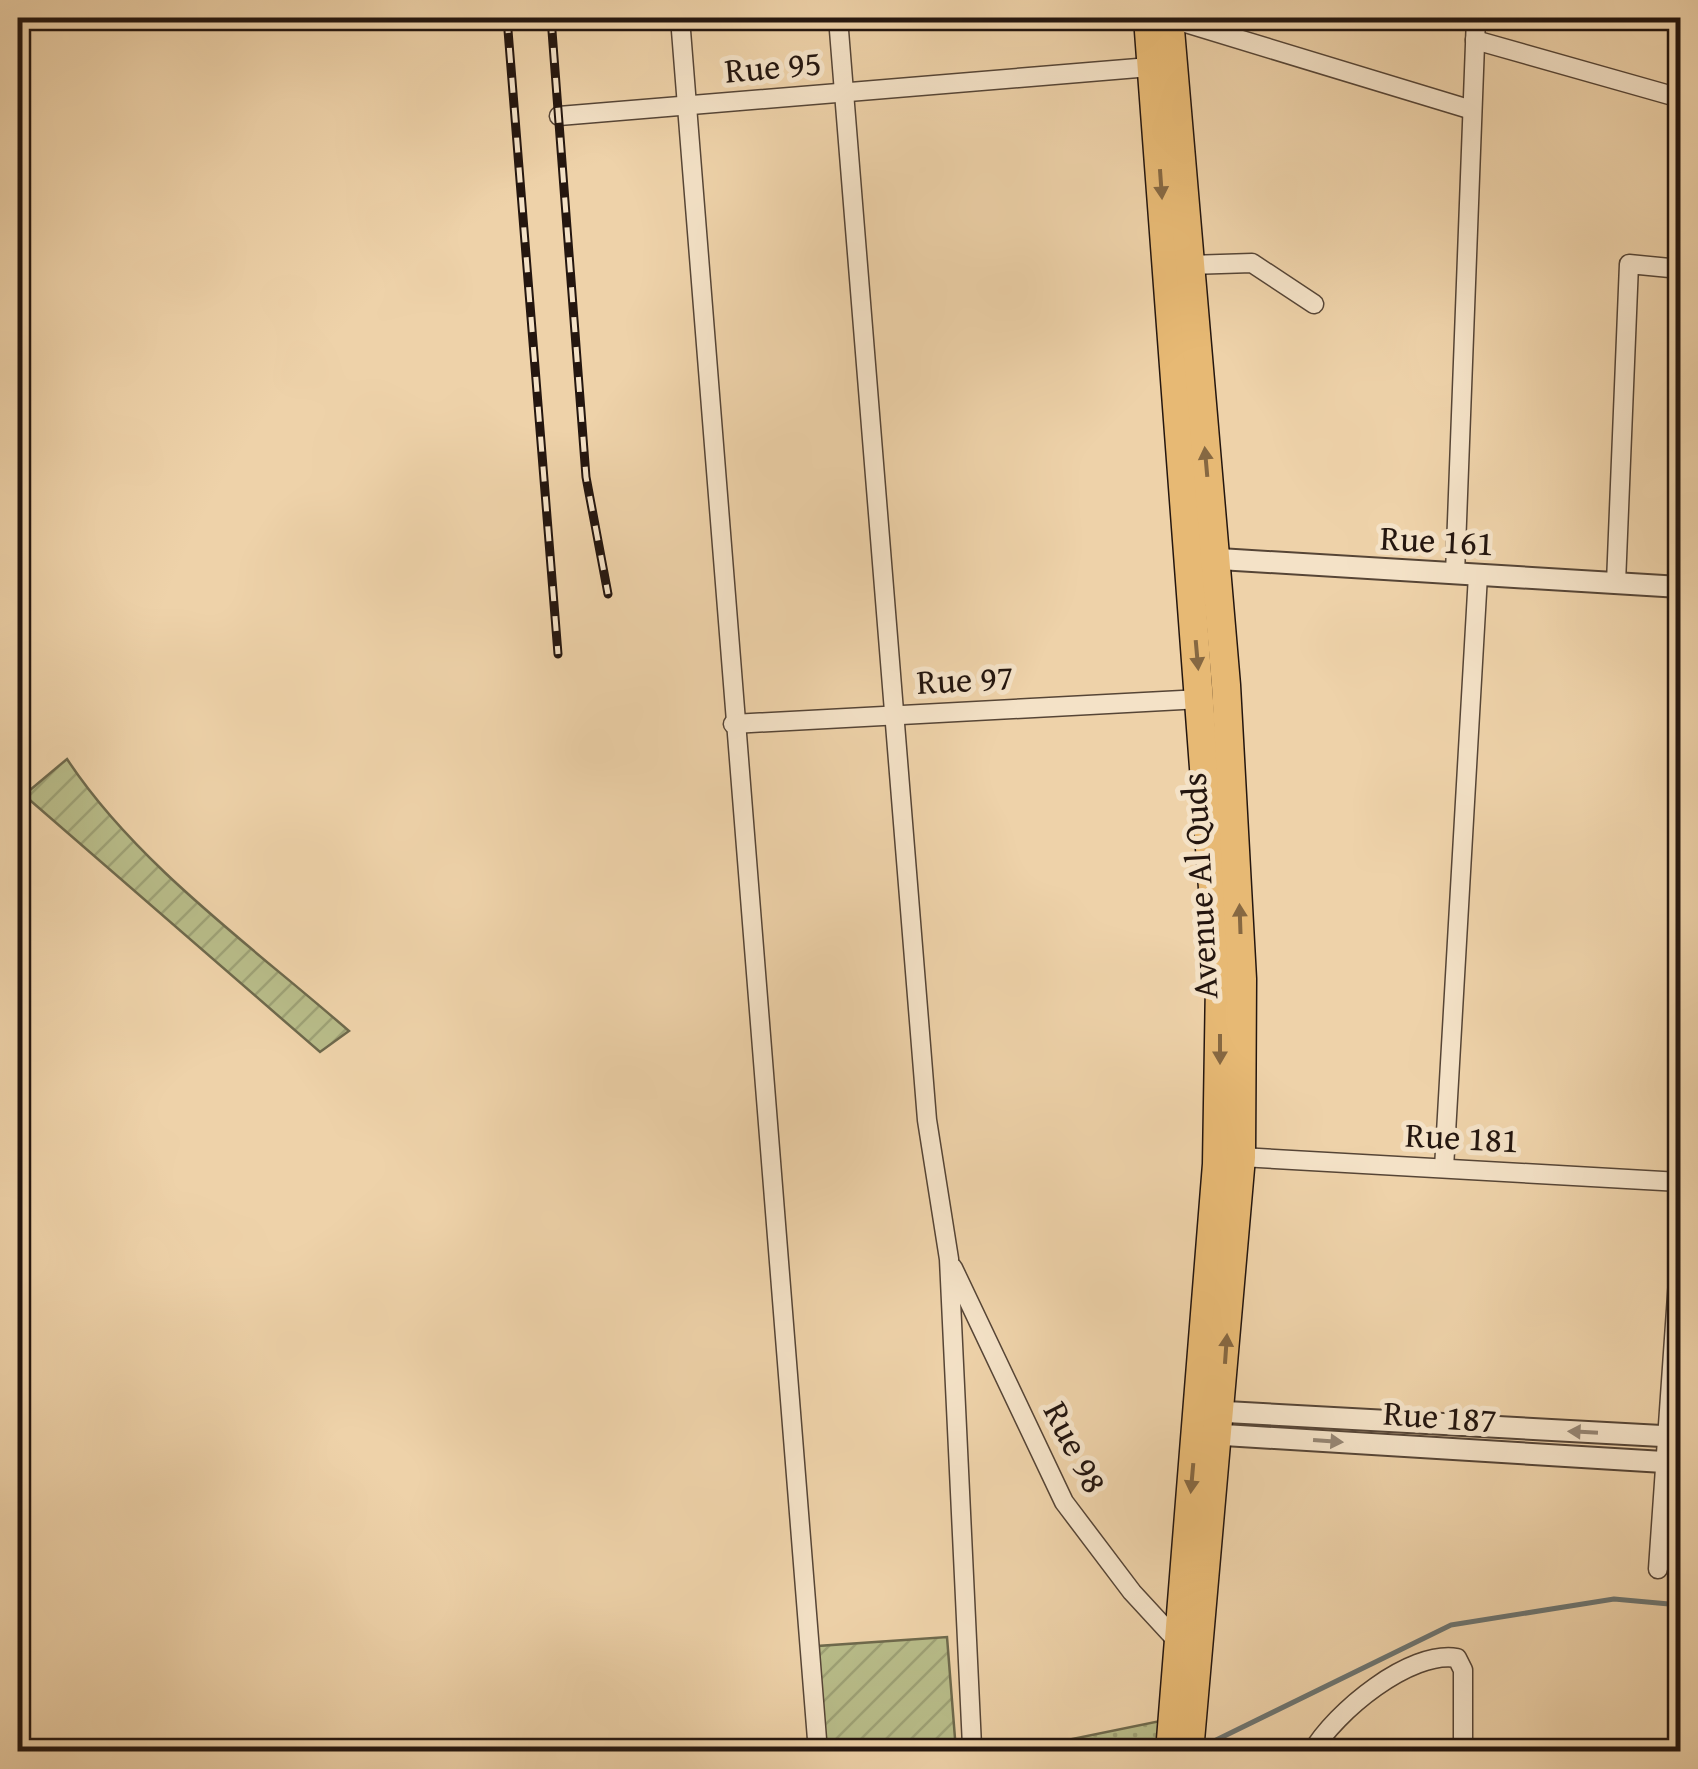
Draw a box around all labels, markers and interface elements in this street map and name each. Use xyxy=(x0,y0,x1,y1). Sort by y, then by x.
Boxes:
street label: Rue 95 xyxy=(723,36,823,96)
one-way arrow xyxy=(1153,169,1169,201)
one-way arrow xyxy=(1198,446,1214,477)
street label: Rue 161 xyxy=(1379,512,1495,568)
one-way arrow xyxy=(1190,639,1206,671)
street label: Rue 97 xyxy=(915,651,1015,707)
street label: Avenue Al Quds xyxy=(1168,771,1230,1001)
one-way arrow xyxy=(1231,903,1247,935)
one-way arrow xyxy=(1212,1033,1228,1065)
street label: Rue 181 xyxy=(1404,1109,1520,1165)
one-way arrow xyxy=(1218,1332,1234,1364)
street label: Rue 187 xyxy=(1381,1387,1499,1445)
street label: Rue 98 xyxy=(1031,1392,1121,1502)
one-way arrow xyxy=(1567,1424,1599,1440)
one-way arrow xyxy=(1312,1433,1344,1449)
one-way arrow xyxy=(1184,1462,1200,1494)

